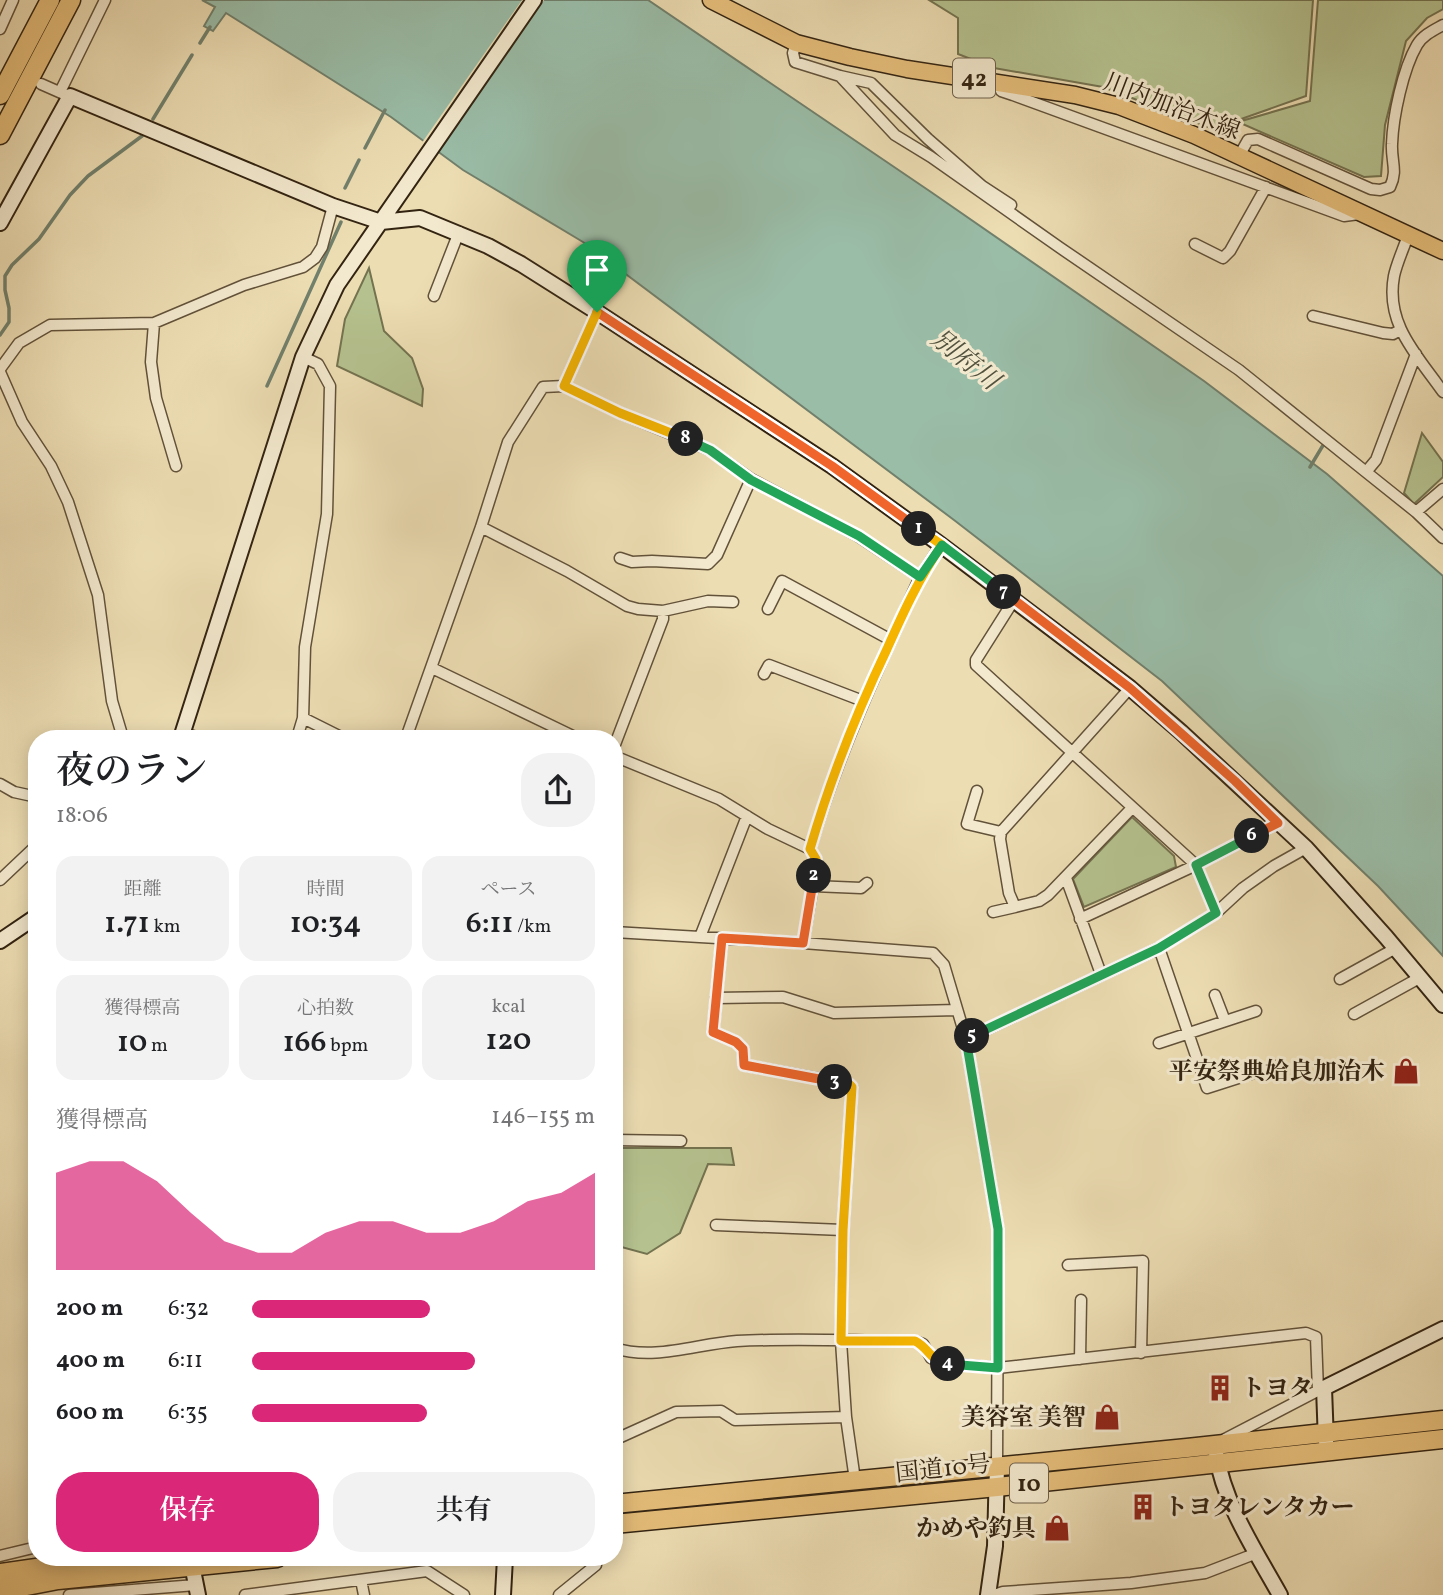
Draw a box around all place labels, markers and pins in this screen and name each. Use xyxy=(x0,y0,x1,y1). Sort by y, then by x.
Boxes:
pin xyxy=(567,240,627,312)
pin: 8 xyxy=(668,422,704,457)
pin: 1 xyxy=(902,512,936,546)
pin: 7 xyxy=(986,574,1021,610)
pin: 6 xyxy=(1234,818,1270,854)
pin: 2 xyxy=(796,858,832,894)
pin: 5 xyxy=(954,1018,990,1054)
place label: 平安祭典姶良加治木 xyxy=(1169,1056,1385,1090)
shop icon: 平安祭典姶良加治木 xyxy=(1391,1056,1421,1086)
pin: 3 xyxy=(818,1064,852,1100)
pin: 4 xyxy=(930,1346,965,1382)
building icon: トヨタ xyxy=(1205,1373,1235,1403)
place label: トヨタ xyxy=(1241,1373,1313,1407)
place label: 美容室 美智 xyxy=(961,1402,1086,1436)
shop icon: 美容室 美智 xyxy=(1092,1402,1122,1432)
building icon: トヨタレンタカー xyxy=(1128,1492,1158,1522)
place label: トヨタレンタカー xyxy=(1164,1492,1354,1526)
place label: かめや釣具 xyxy=(916,1513,1036,1547)
shop icon: かめや釣具 xyxy=(1042,1513,1072,1543)

